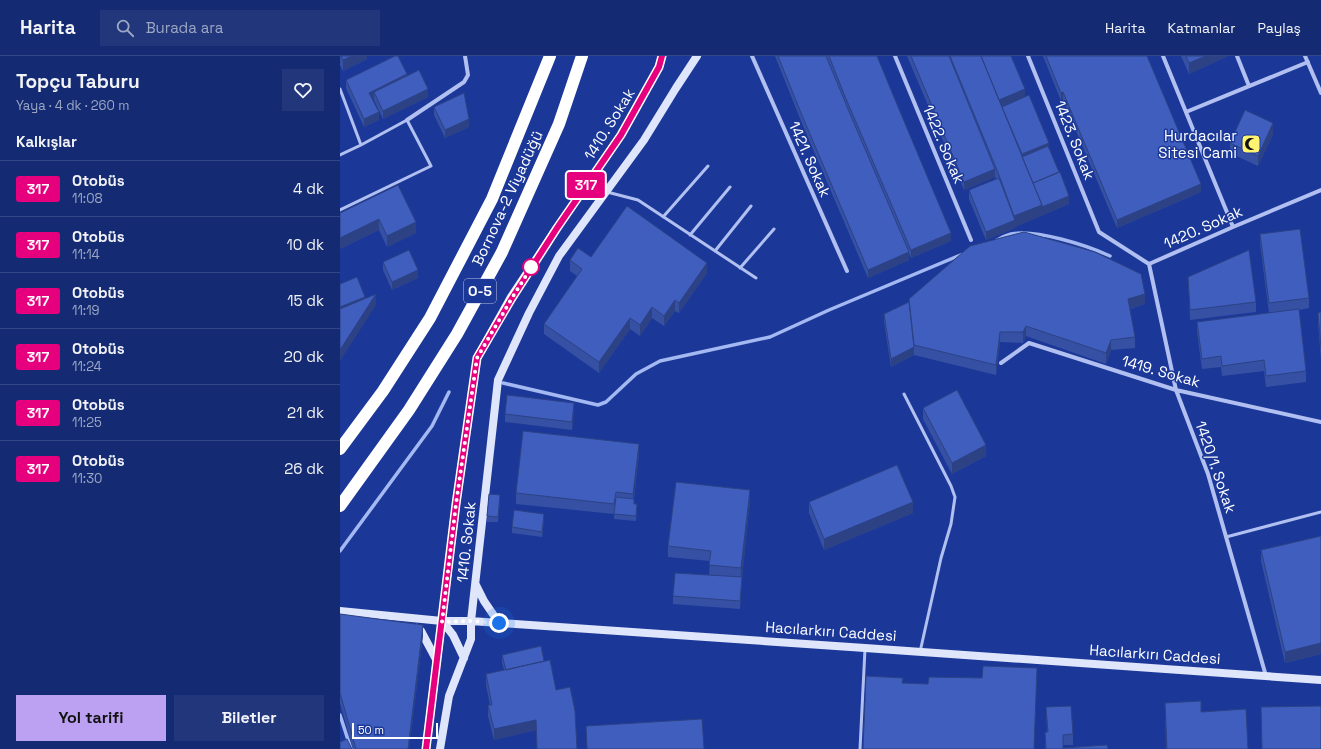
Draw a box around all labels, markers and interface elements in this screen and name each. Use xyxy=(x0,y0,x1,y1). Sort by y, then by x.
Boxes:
search box xyxy=(100,10,380,46)
text: Harita xyxy=(20,15,76,40)
icon: search xyxy=(114,17,136,39)
text: Burada ara xyxy=(146,18,223,37)
text: Harita xyxy=(1105,19,1145,37)
text: Katmanlar xyxy=(1167,19,1236,37)
text: Paylaş xyxy=(1258,19,1301,37)
text: Topçu Taburu xyxy=(16,69,140,94)
button: heart xyxy=(282,69,324,111)
street label: 1410. Sokak xyxy=(579,85,639,163)
text: Yaya · 4 dk · 260 m xyxy=(16,97,129,114)
street label: 1423. Sokak xyxy=(1050,98,1100,182)
street label: 1422. Sokak xyxy=(919,102,969,186)
street label: 1421. Sokak xyxy=(785,118,835,200)
place label: Hurdacılar Sitesi Cami xyxy=(1158,126,1237,162)
street label: Bornova-2 Viyadüğü xyxy=(467,127,547,269)
text: Kalkışlar xyxy=(16,132,77,151)
mosque icon: Hurdacılar Sitesi Cami xyxy=(1240,133,1262,155)
text: Otobüs xyxy=(72,171,125,190)
line badge: 317 xyxy=(563,172,609,198)
text: 317 xyxy=(575,176,597,194)
text: 4 dk xyxy=(293,179,324,198)
text: 317 xyxy=(27,180,49,198)
text: 11:08 xyxy=(72,190,103,207)
street label: 1420. Sokak xyxy=(1161,201,1245,253)
text: Otobüs xyxy=(72,227,125,246)
text: 10 dk xyxy=(287,235,324,254)
text: 317 xyxy=(27,236,49,254)
text: 11:14 xyxy=(72,246,100,263)
unlabelled marker xyxy=(522,258,540,276)
road number: O-5 xyxy=(464,279,496,303)
text: Otobüs xyxy=(72,283,125,302)
text: 15 dk xyxy=(287,291,324,310)
text: 317 xyxy=(27,292,49,310)
text: 11:19 xyxy=(72,302,100,319)
text: Otobüs xyxy=(72,339,125,358)
text: 20 dk xyxy=(284,347,324,366)
text: 317 xyxy=(27,348,49,366)
street label: 1419. Sokak xyxy=(1120,351,1202,391)
text: 11:24 xyxy=(72,358,102,375)
text: Otobüs xyxy=(72,395,125,414)
text: 21 dk xyxy=(287,403,324,422)
text: 317 xyxy=(27,404,49,422)
text: 11:25 xyxy=(72,414,102,431)
street label: 1420/1. Sokak xyxy=(1191,418,1241,516)
text: Otobüs xyxy=(72,451,125,470)
text: 26 dk xyxy=(284,459,324,478)
text: 317 xyxy=(27,460,49,478)
text: 11:30 xyxy=(72,470,102,487)
street label: 1410. Sokak xyxy=(452,501,480,583)
your location xyxy=(489,613,509,633)
street label: Hacılarkırı Caddesi xyxy=(765,617,897,645)
street label: Hacılarkırı Caddesi xyxy=(1089,640,1221,668)
button: Yol tarifi xyxy=(16,695,166,741)
button: Biletler xyxy=(174,695,324,741)
scale bar xyxy=(352,721,438,740)
text: 50 m xyxy=(358,723,384,737)

